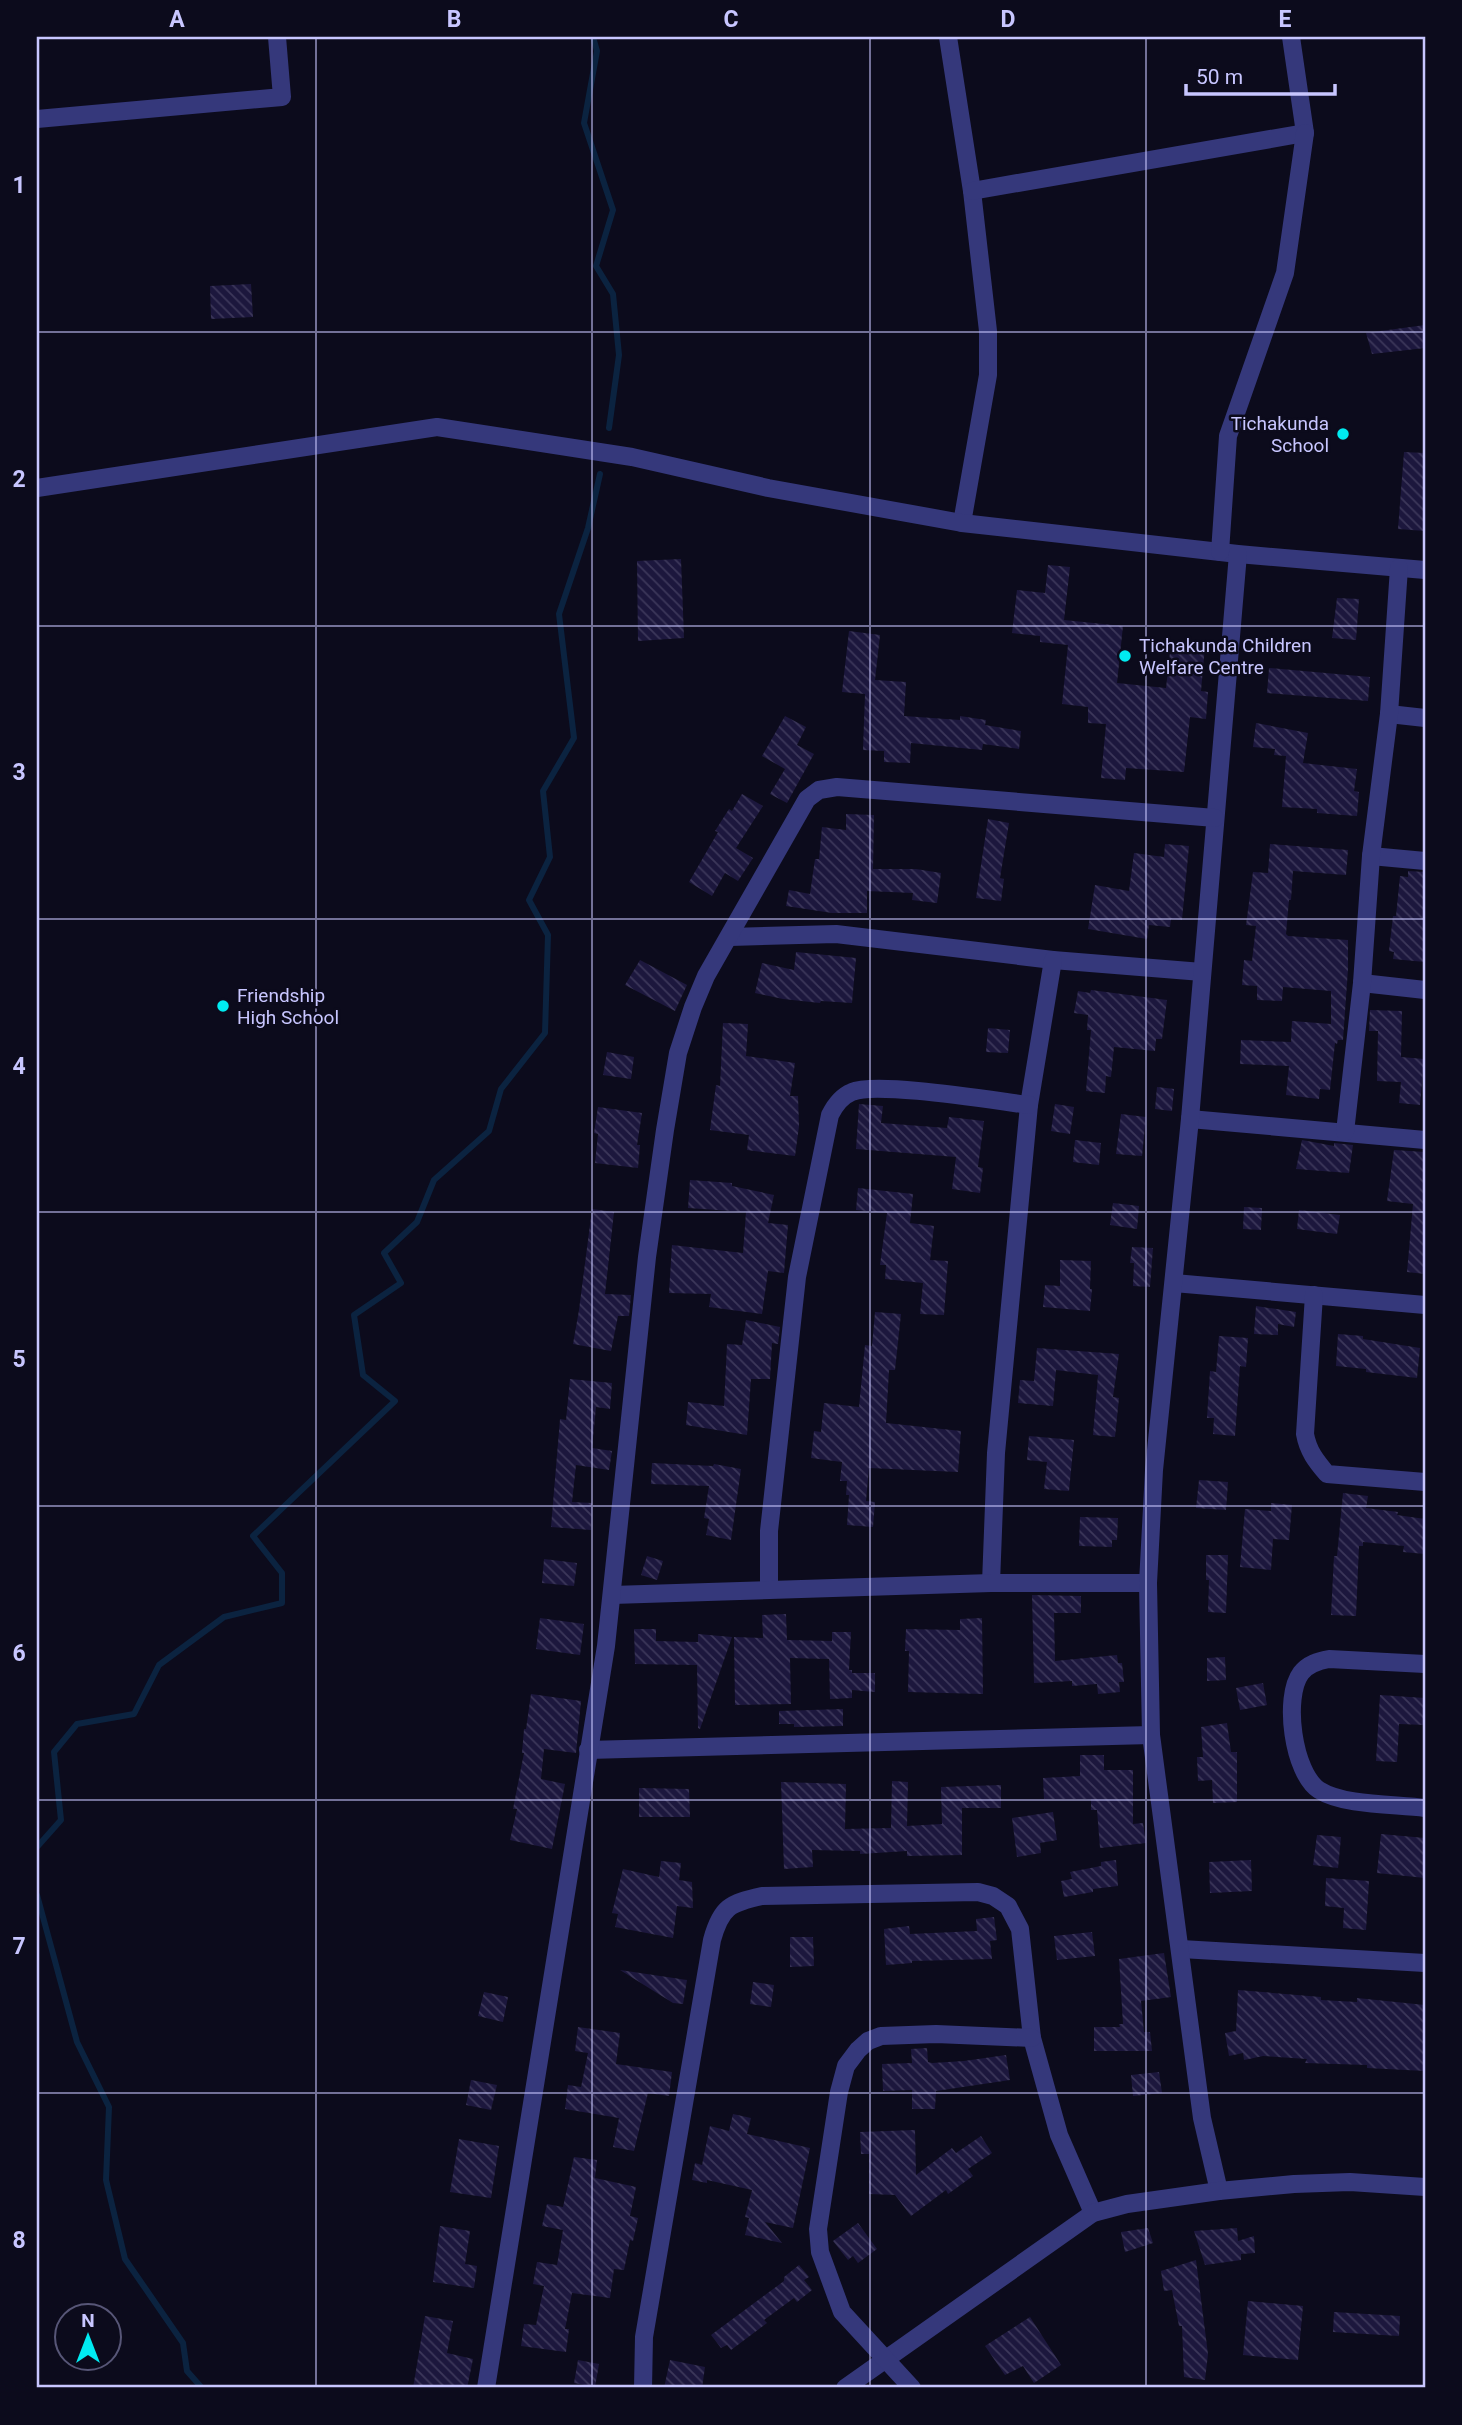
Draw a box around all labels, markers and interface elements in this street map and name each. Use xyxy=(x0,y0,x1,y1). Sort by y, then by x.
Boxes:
text: A xyxy=(169,6,185,33)
text: B xyxy=(447,6,461,33)
text: C xyxy=(723,6,739,33)
text: D xyxy=(1001,6,1015,33)
text: E xyxy=(1279,6,1292,33)
scale bar xyxy=(1186,52,1334,96)
text: 50 m xyxy=(1196,65,1243,89)
text: 1 xyxy=(12,172,26,199)
place label: Tichakunda School xyxy=(1231,412,1329,457)
marker: Tichakunda School xyxy=(1335,426,1351,442)
text: 2 xyxy=(12,466,26,493)
place label: Tichakunda Children Welfare Centre xyxy=(1139,634,1312,679)
marker: Tichakunda Children Welfare Centre xyxy=(1117,648,1133,664)
text: 3 xyxy=(12,759,26,786)
place label: Friendship High School xyxy=(237,984,339,1029)
marker: Friendship High School xyxy=(215,998,231,1014)
text: 4 xyxy=(12,1053,26,1080)
text: 5 xyxy=(12,1346,26,1373)
text: 6 xyxy=(12,1640,26,1667)
text: 7 xyxy=(12,1933,26,1960)
text: 8 xyxy=(12,2227,26,2254)
north arrow xyxy=(52,2302,122,2372)
text: N xyxy=(81,2309,95,2332)

